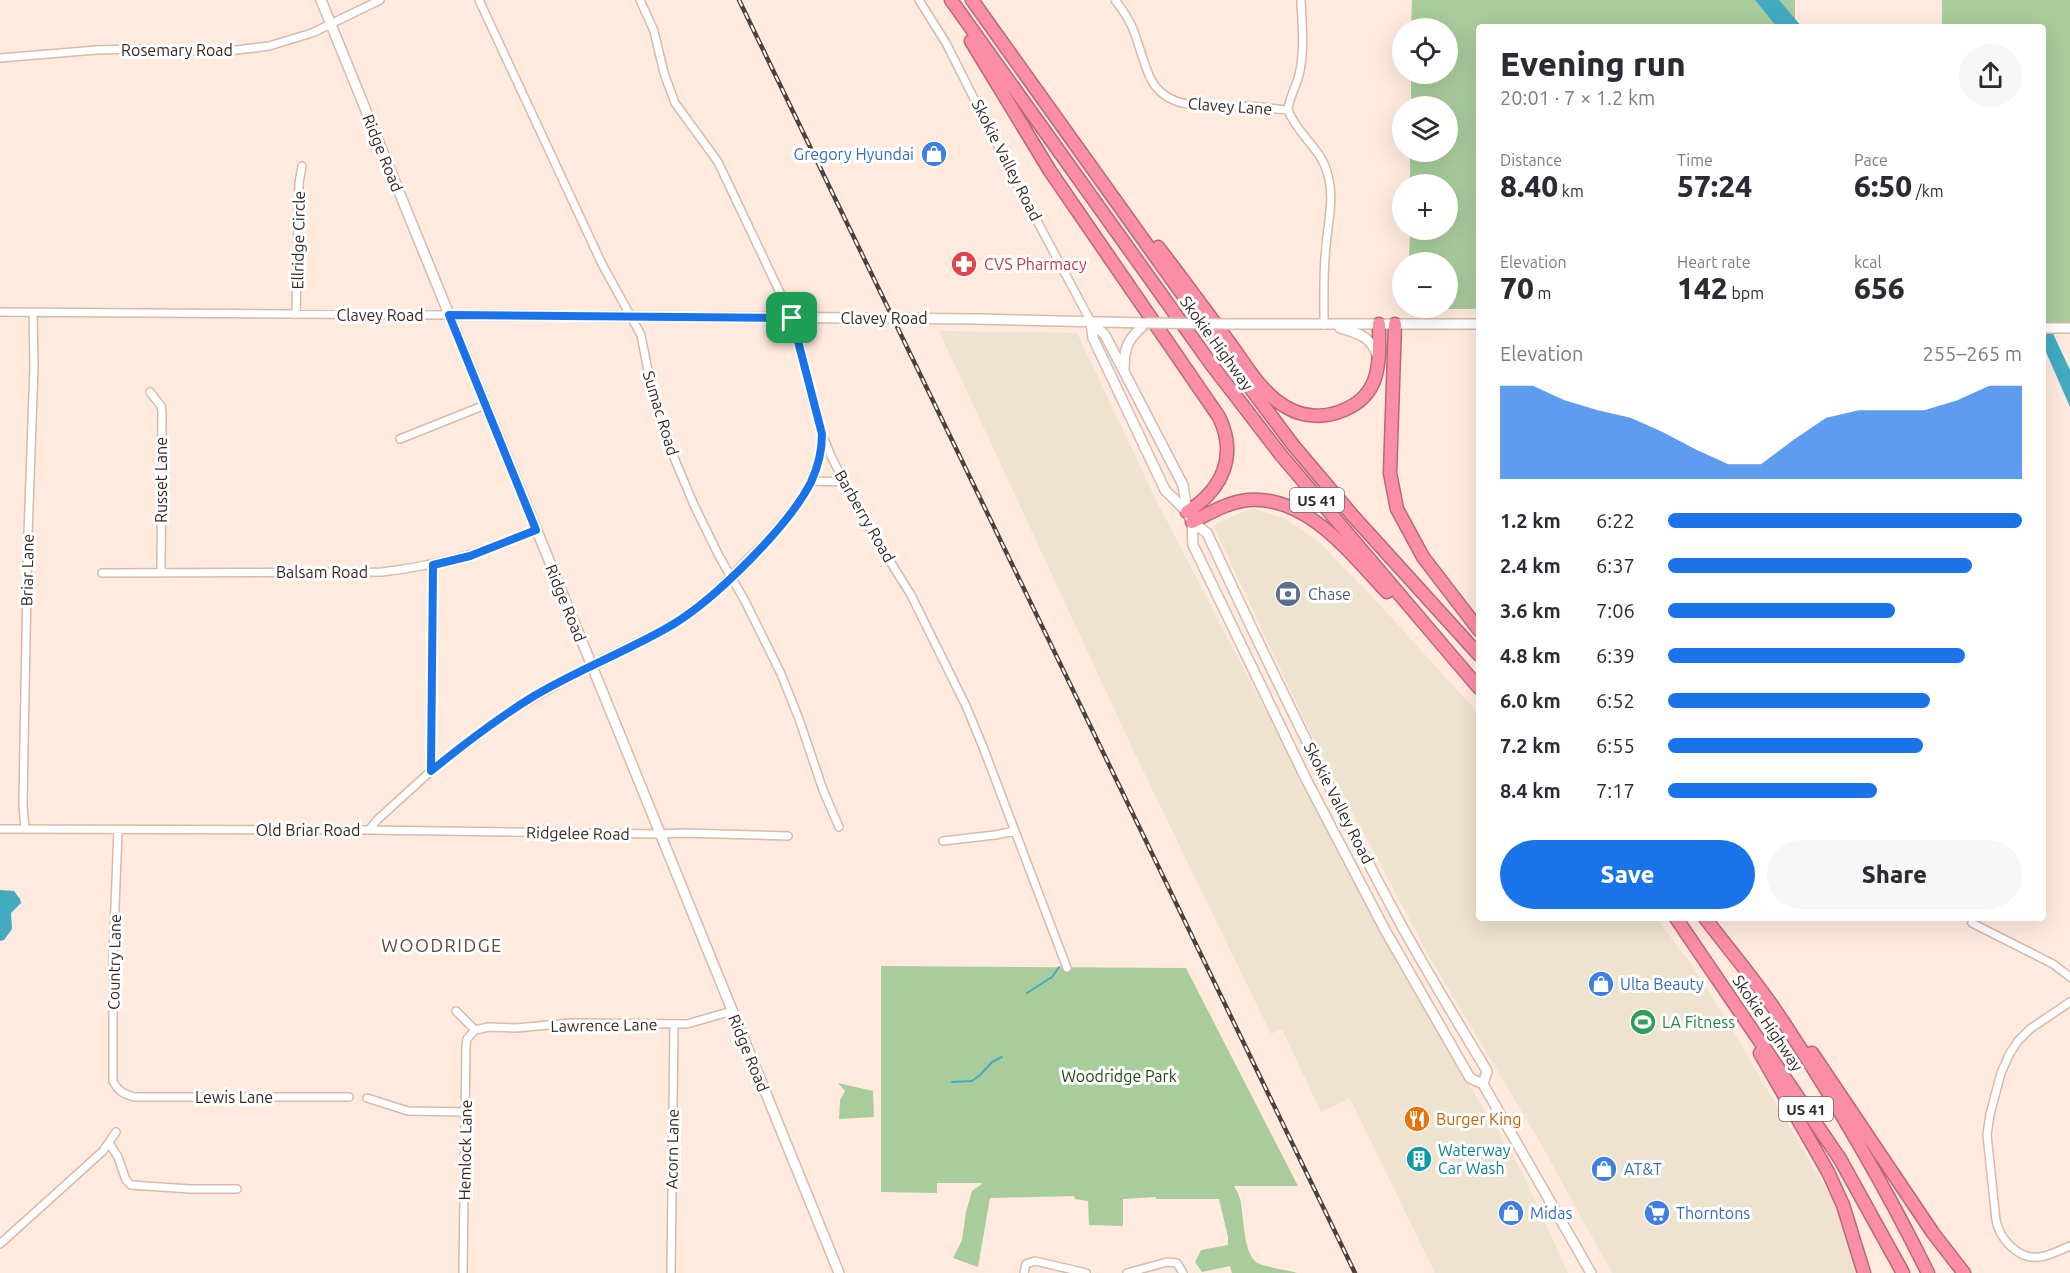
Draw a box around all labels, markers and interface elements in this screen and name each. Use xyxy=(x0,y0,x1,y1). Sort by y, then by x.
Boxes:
map controls xyxy=(1392,18,1458,318)
button: locate xyxy=(1392,18,1458,84)
street label: Rosemary Road xyxy=(121,41,233,59)
button: share xyxy=(1959,44,2022,107)
text: Evening run xyxy=(1500,45,1686,82)
text: 20:01 · 7 × 1.2 km xyxy=(1500,86,1655,109)
street label: Clavey Lane xyxy=(1187,94,1273,118)
street label: Skokie Valley Road xyxy=(969,96,1045,224)
button: layers xyxy=(1392,96,1458,162)
street label: Ridge Road xyxy=(359,112,407,194)
shop icon: Gregory Hyundai xyxy=(919,139,949,169)
place label: Gregory Hyundai xyxy=(794,145,914,163)
text: Distance xyxy=(1500,151,1562,169)
text: Time xyxy=(1677,151,1713,169)
text: Pace xyxy=(1854,151,1888,169)
text: 8.40 xyxy=(1500,169,1558,203)
text: 57:24 xyxy=(1677,169,1752,203)
text: 6:50 xyxy=(1854,169,1912,203)
button: + xyxy=(1392,174,1458,240)
text: km xyxy=(1558,182,1584,200)
text: /km xyxy=(1912,182,1944,200)
street label: Ellridge Circle xyxy=(288,191,308,289)
pharmacy icon: CVS Pharmacy xyxy=(949,249,979,279)
button: − xyxy=(1392,252,1458,318)
text: Elevation xyxy=(1500,253,1567,271)
text: Heart rate xyxy=(1677,253,1751,271)
text: kcal xyxy=(1854,253,1882,271)
place label: CVS Pharmacy xyxy=(984,255,1087,273)
text: 70 xyxy=(1500,271,1534,305)
text: 142 xyxy=(1677,271,1728,305)
text: 656 xyxy=(1854,271,1905,305)
text: m xyxy=(1534,284,1551,302)
text: bpm xyxy=(1728,284,1764,302)
pin xyxy=(766,292,817,343)
street label: Skokie Highway xyxy=(1177,293,1257,394)
icon: arrive xyxy=(775,301,808,334)
street label: Clavey Road xyxy=(336,306,424,324)
street label: Clavey Road xyxy=(840,309,928,327)
text: Elevation xyxy=(1500,342,1583,365)
text: 255–265 m xyxy=(1923,342,2022,365)
street label: Sumac Road xyxy=(640,369,682,457)
street label: Russet Lane xyxy=(152,437,170,523)
street label: Barberry Road xyxy=(831,467,899,565)
road number: US 41 xyxy=(1290,488,1344,512)
text: 1.2 km xyxy=(1500,509,1561,532)
text: 6:22 xyxy=(1596,509,1635,532)
street label: Briar Lane xyxy=(17,534,37,606)
text: 2.4 km xyxy=(1500,554,1561,577)
text: 6:37 xyxy=(1596,554,1635,577)
street label: Ridge Road xyxy=(542,562,590,644)
street label: Balsam Road xyxy=(276,563,368,581)
bank icon: Chase xyxy=(1273,579,1303,609)
place label: Chase xyxy=(1308,585,1351,603)
text: 3.6 km xyxy=(1500,599,1561,622)
text: 7:06 xyxy=(1596,599,1635,622)
text: 4.8 km xyxy=(1500,644,1561,667)
text: 6:39 xyxy=(1596,644,1635,667)
text: 6.0 km xyxy=(1500,689,1561,712)
text: 6:52 xyxy=(1596,689,1635,712)
text: 7.2 km xyxy=(1500,734,1561,757)
text: 6:55 xyxy=(1596,734,1635,757)
street label: Skokie Valley Road xyxy=(1301,739,1377,867)
text: 8.4 km xyxy=(1500,779,1561,802)
text: 7:17 xyxy=(1596,779,1635,802)
street label: Old Briar Road xyxy=(256,821,360,839)
street label: Ridgelee Road xyxy=(526,823,630,843)
button: Save xyxy=(1500,840,1755,909)
button: Share xyxy=(1767,840,2022,909)
street label: Country Lane xyxy=(104,914,124,1010)
district label: WOODRIDGE xyxy=(381,935,503,955)
shop icon: Ulta Beauty xyxy=(1586,969,1616,999)
street label: Skokie Highway xyxy=(1729,972,1807,1075)
place label: Ulta Beauty xyxy=(1620,975,1704,993)
sports icon: LA Fitness xyxy=(1628,1007,1658,1037)
street label: Ridge Road xyxy=(725,1012,773,1094)
place label: LA Fitness xyxy=(1662,1013,1735,1031)
street label: Lawrence Lane xyxy=(550,1015,658,1035)
park label: Woodridge Park xyxy=(1061,1067,1177,1085)
street label: Lewis Lane xyxy=(195,1088,273,1106)
road number: US 41 xyxy=(1779,1097,1833,1121)
street label: Hemlock Lane xyxy=(455,1099,475,1201)
restaurant icon: Burger King xyxy=(1402,1104,1432,1134)
street label: Acorn Lane xyxy=(662,1109,682,1189)
place label: Burger King xyxy=(1436,1110,1521,1128)
place label: Waterway Car Wash xyxy=(1438,1141,1511,1177)
building icon: Waterway Car Wash xyxy=(1404,1144,1434,1174)
shop icon: AT&T xyxy=(1589,1154,1619,1184)
place label: AT&T xyxy=(1624,1160,1662,1178)
shop icon: Midas xyxy=(1496,1198,1526,1228)
supermarket icon: Thorntons xyxy=(1642,1198,1672,1228)
place label: Midas xyxy=(1530,1204,1572,1222)
place label: Thorntons xyxy=(1676,1204,1750,1222)

